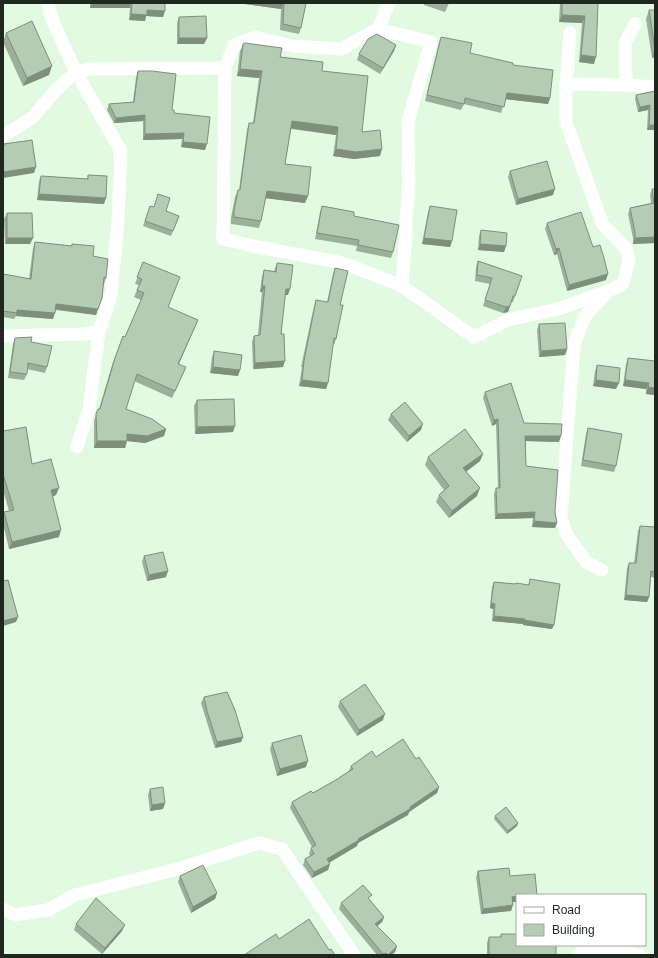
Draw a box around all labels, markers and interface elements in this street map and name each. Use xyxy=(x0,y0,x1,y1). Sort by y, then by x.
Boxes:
legend xyxy=(516,894,646,946)
text: Road xyxy=(552,903,581,917)
text: Building xyxy=(552,923,595,937)

